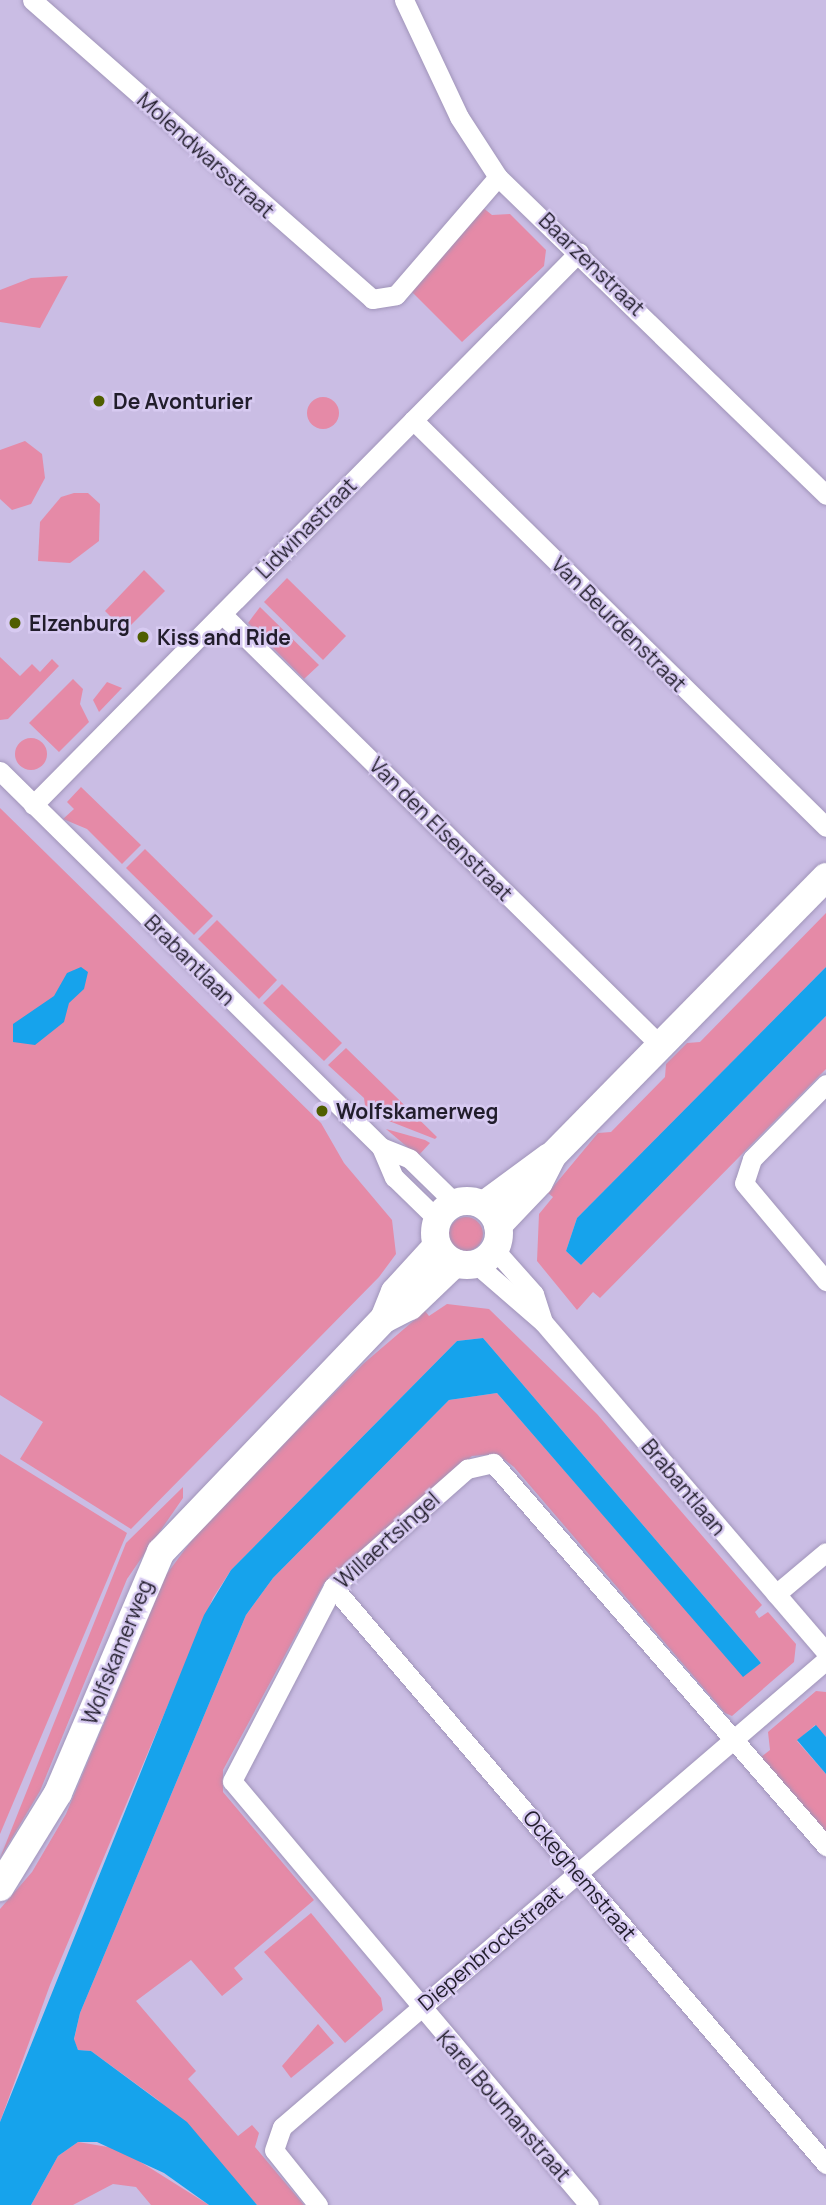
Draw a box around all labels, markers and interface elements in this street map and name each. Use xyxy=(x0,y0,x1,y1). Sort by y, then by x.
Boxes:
street label: Molendwarsstraat xyxy=(132,87,280,223)
street label: Baarzenstraat xyxy=(534,207,650,321)
place label: De Avonturier xyxy=(113,388,253,414)
marker: De Avonturier xyxy=(91,393,107,409)
street label: Lidwinastraat xyxy=(251,473,361,583)
street label: Van Beurdenstraat xyxy=(546,551,692,697)
place label: Elzenburg xyxy=(29,610,130,636)
marker: Elzenburg xyxy=(7,615,23,631)
place label: Kiss and Ride xyxy=(157,624,291,650)
marker: Kiss and Ride xyxy=(135,629,151,645)
street label: Van den Elsenstraat xyxy=(364,752,518,906)
street label: Brabantlaan xyxy=(140,910,240,1010)
place label: Wolfskamerweg xyxy=(336,1098,499,1124)
marker: Wolfskamerweg xyxy=(314,1103,330,1119)
street label: Brabantlaan xyxy=(637,1434,731,1540)
street label: Willaertsingel xyxy=(330,1487,444,1593)
street label: Wolfskamerweg xyxy=(76,1576,158,1728)
street label: Ockeghemstraat xyxy=(518,1805,642,1945)
street label: Diepenbrockstraat xyxy=(413,1880,567,2016)
street label: Karel Boumanstraat xyxy=(432,2026,576,2186)

